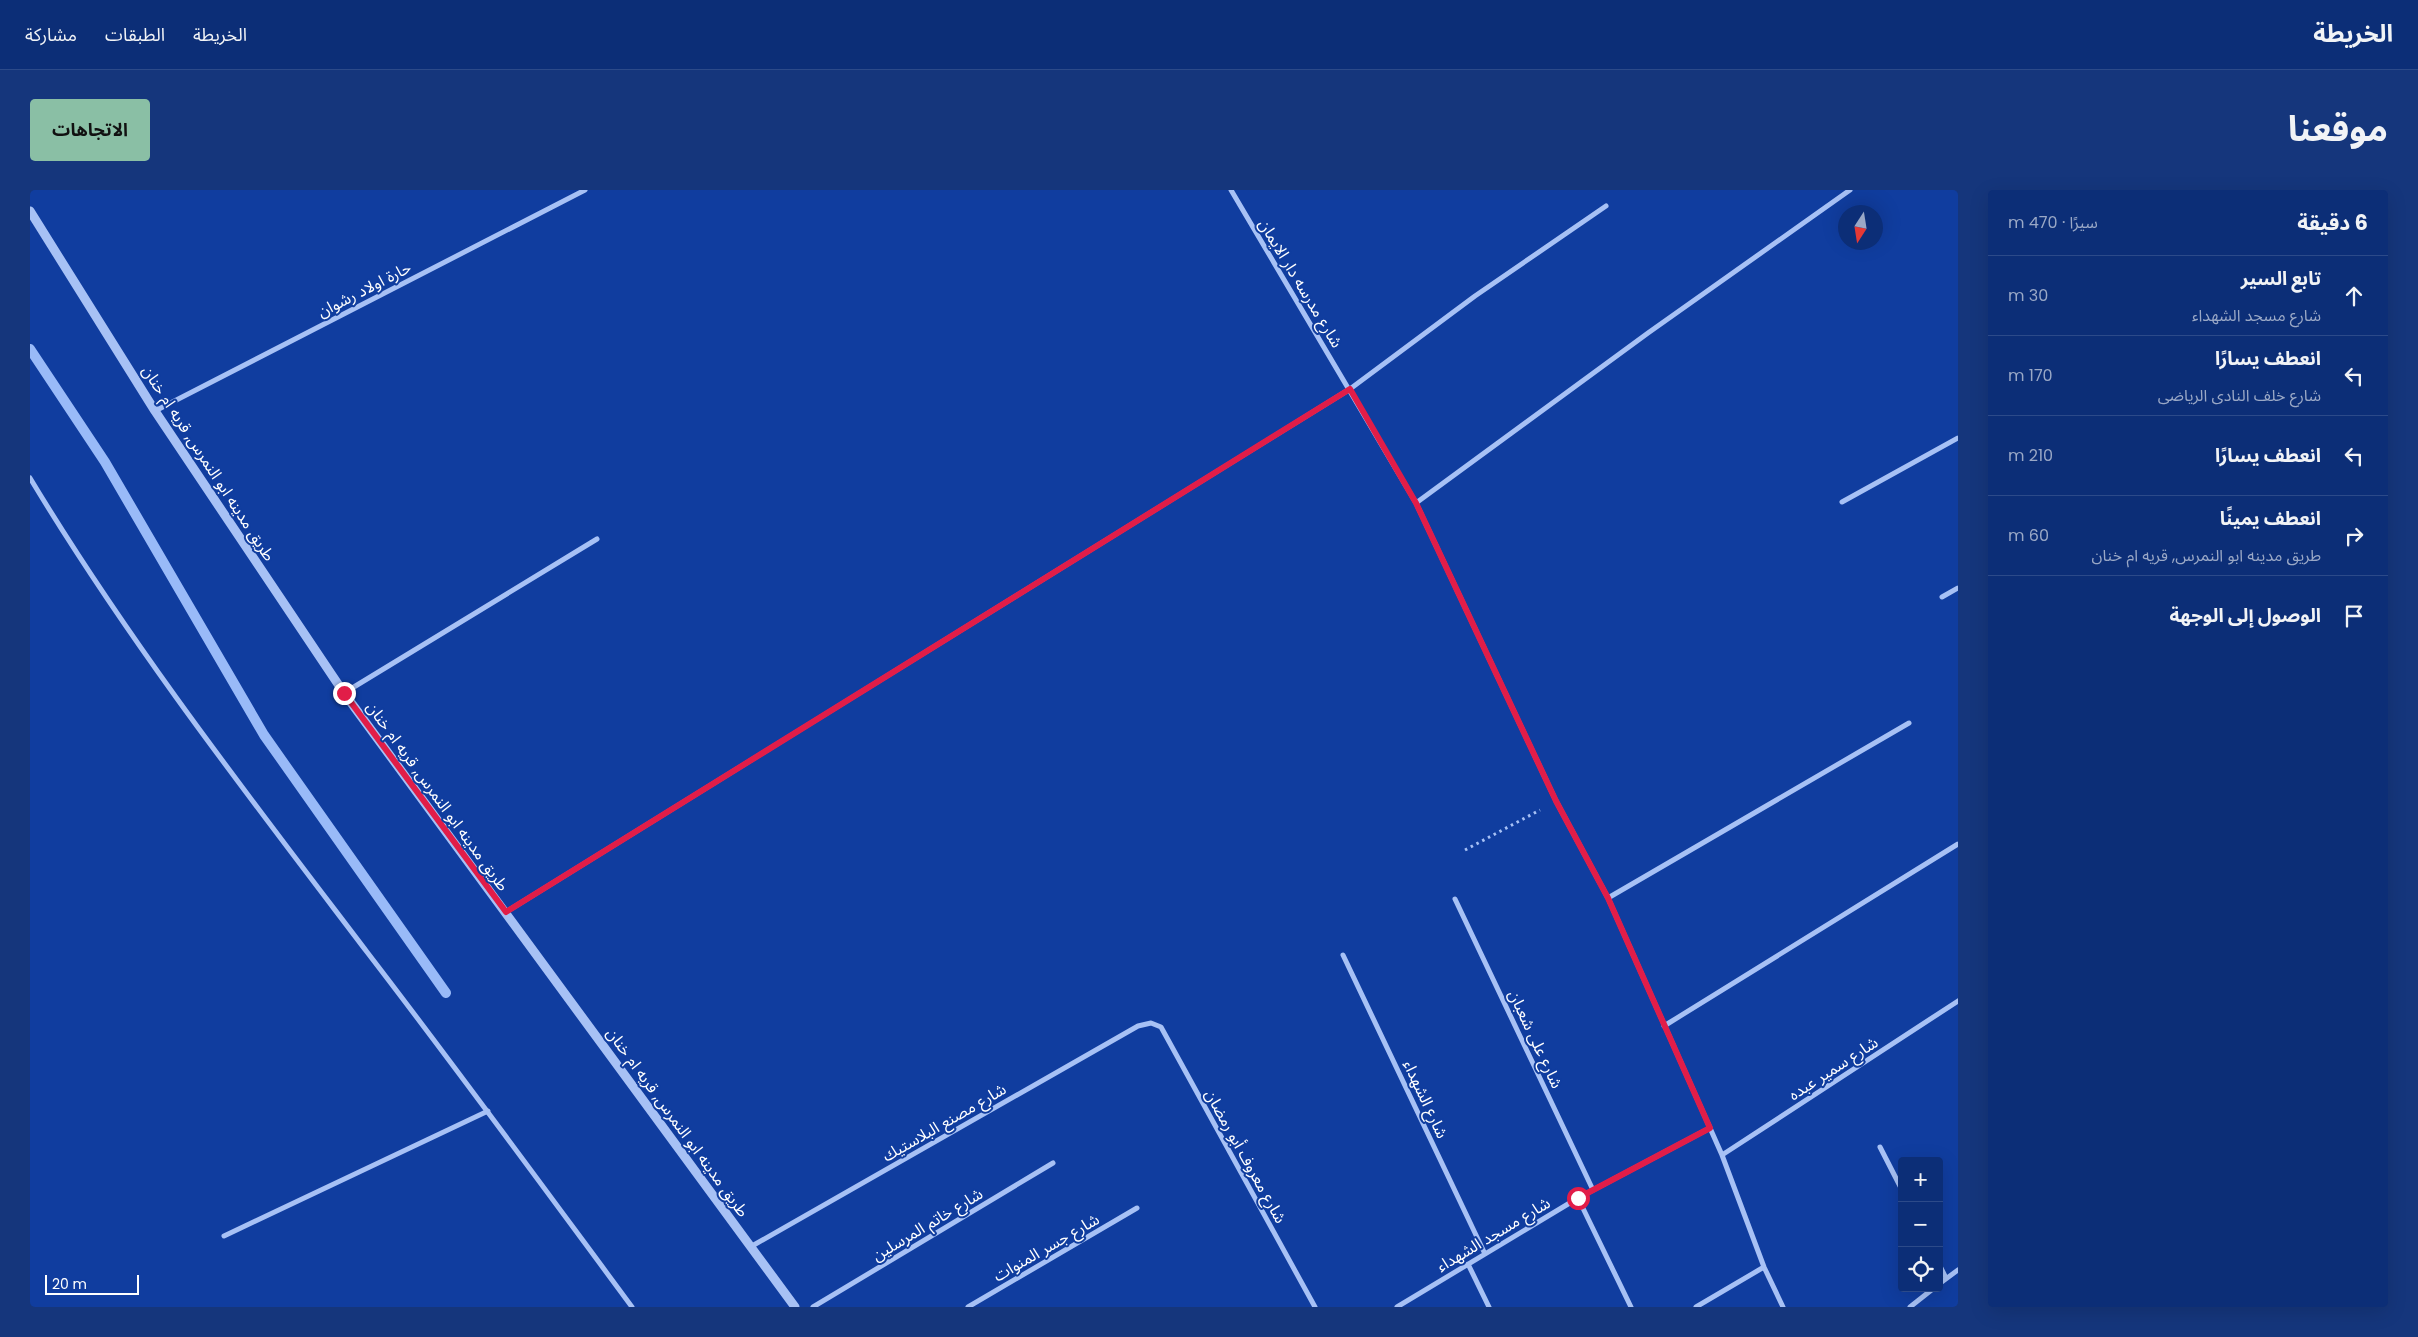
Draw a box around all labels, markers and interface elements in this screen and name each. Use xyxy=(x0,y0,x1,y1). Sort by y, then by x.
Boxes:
text: الخريطة xyxy=(2313,17,2393,50)
text: مشاركة xyxy=(25,22,77,47)
text: الطبقات xyxy=(105,22,165,47)
text: الخريطة xyxy=(193,22,247,47)
button: الاتجاهات xyxy=(30,99,150,161)
text: موقعنا xyxy=(2288,104,2388,153)
north arrow xyxy=(1838,205,1883,250)
text: 6 دقيقة xyxy=(2297,208,2368,237)
text: سيرًا · 470 m xyxy=(2008,211,2098,234)
street label: شارع مدرسه دار الايمان xyxy=(1252,214,1348,353)
street label: حارة اولاد رشوان xyxy=(313,256,415,323)
text: تابع السير xyxy=(2241,265,2321,292)
icon: ahead xyxy=(2340,282,2368,310)
text: 30 m xyxy=(2008,284,2048,307)
text: شارع مسجد الشهداء xyxy=(2192,304,2321,327)
text: انعطف يسارًا xyxy=(2215,345,2321,372)
street label: طريق مدينه ابو النمرس, قريه ام خنان xyxy=(136,361,281,566)
icon: left xyxy=(2340,362,2368,390)
text: 170 m xyxy=(2008,364,2053,387)
text: شارع خلف النادى الرياضى xyxy=(2158,384,2321,407)
text: انعطف يسارًا xyxy=(2215,442,2321,469)
icon: left xyxy=(2340,442,2368,470)
text: 210 m xyxy=(2008,444,2053,467)
text: انعطف يمينًا xyxy=(2220,505,2321,532)
icon: right xyxy=(2340,522,2368,550)
text: 60 m xyxy=(2008,524,2049,547)
text: طريق مدينه ابو النمرس, قريه ام خنان xyxy=(2092,544,2321,567)
text: الوصول إلى الوجهة xyxy=(2169,602,2321,629)
icon: arrive xyxy=(2340,602,2368,630)
route end xyxy=(333,682,356,705)
street label: طريق مدينه ابو النمرس, قريه ام خنان xyxy=(360,697,514,897)
street label: شارع على شعبان xyxy=(1502,986,1568,1093)
street label: طريق مدينه ابو النمرس, قريه ام خنان xyxy=(600,1023,754,1223)
street label: شارع سمير عبده xyxy=(1784,1031,1883,1107)
street label: شارع الشهداء xyxy=(1396,1056,1454,1143)
street label: شارع مصنع البلاستيك xyxy=(878,1078,1011,1168)
street label: شارع معروف أبو رمضان xyxy=(1198,1085,1292,1228)
map controls xyxy=(1898,1157,1943,1292)
button: + xyxy=(1898,1157,1943,1202)
street label: شارع خاتم المرسلين xyxy=(867,1182,988,1268)
route start xyxy=(1567,1187,1590,1210)
street label: شارع مسجد الشهداء xyxy=(1432,1191,1555,1278)
button: − xyxy=(1898,1202,1943,1247)
street label: شارع جسر المنوات xyxy=(989,1208,1104,1288)
button: locate xyxy=(1898,1247,1943,1292)
scale bar xyxy=(45,1272,139,1295)
text: 20 m xyxy=(52,1274,87,1294)

